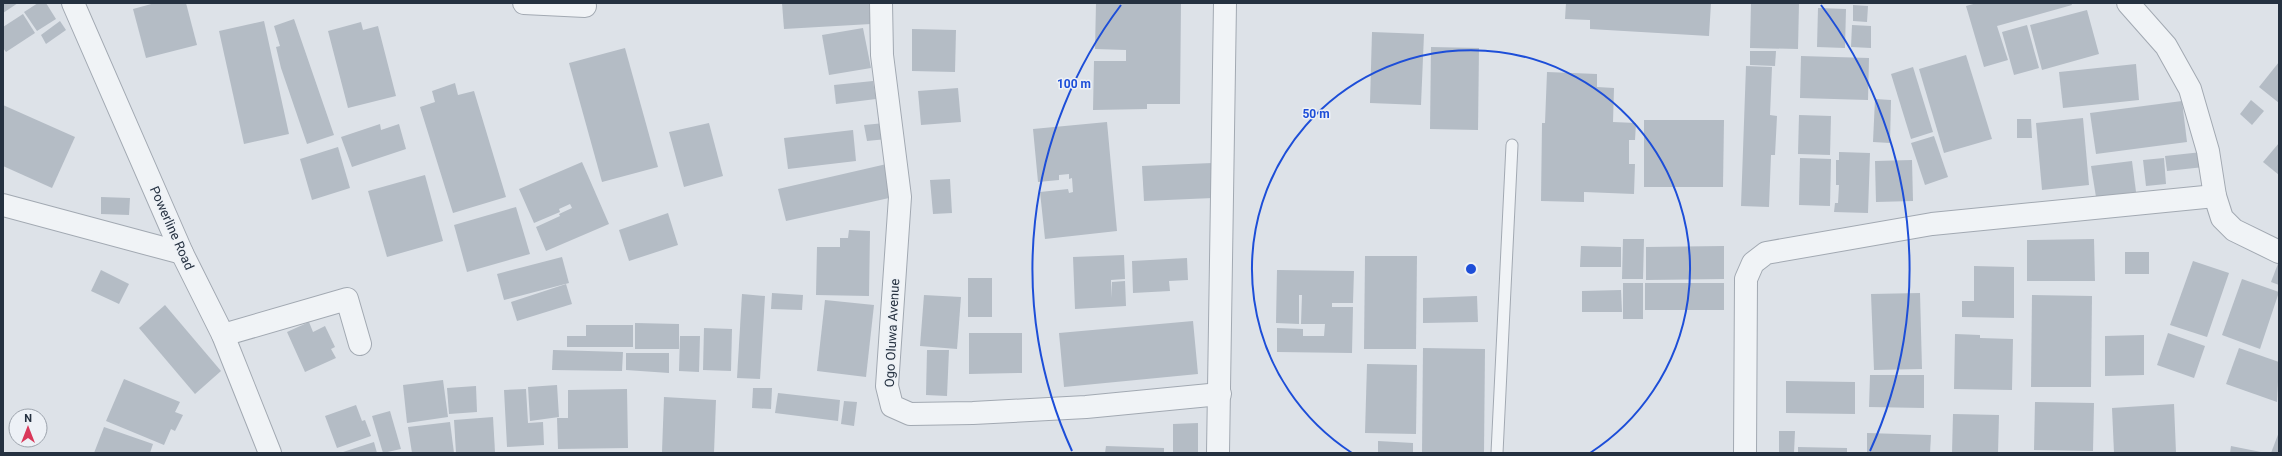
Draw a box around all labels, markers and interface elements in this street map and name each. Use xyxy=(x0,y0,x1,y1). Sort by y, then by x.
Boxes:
text: 100 m xyxy=(1057,77,1091,91)
text: 50 m xyxy=(1302,107,1330,121)
street label: Powerline Road xyxy=(147,184,197,272)
centre of rings xyxy=(1464,262,1478,276)
street label: Ogo Oluwa Avenue xyxy=(882,278,902,388)
north arrow xyxy=(8,408,48,448)
text: N xyxy=(24,412,32,425)

